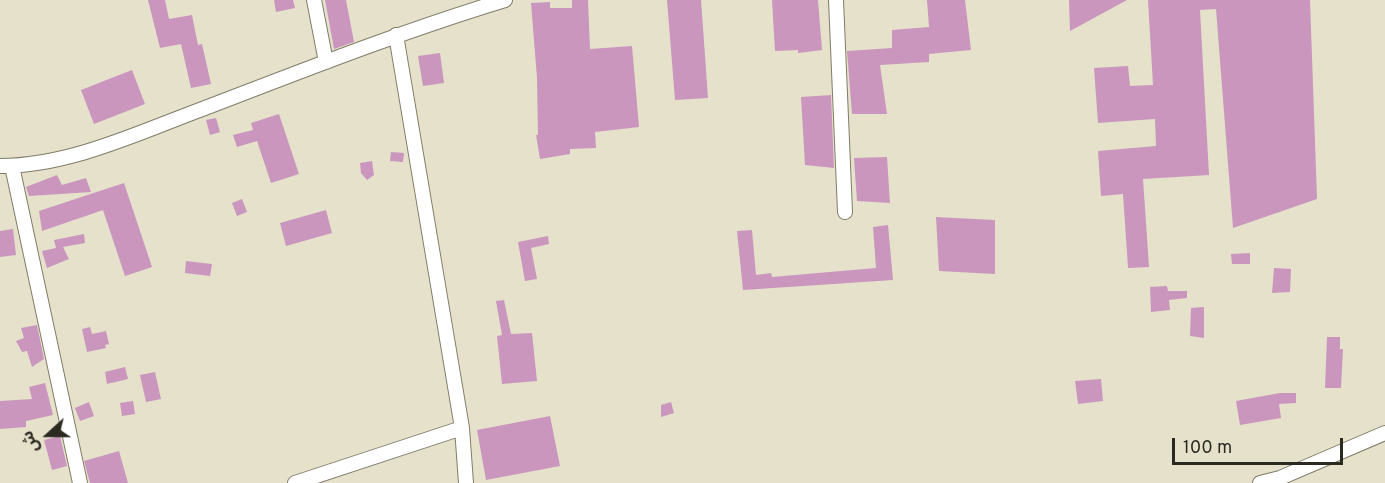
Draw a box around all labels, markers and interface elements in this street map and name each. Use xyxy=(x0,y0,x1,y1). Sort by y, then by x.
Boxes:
north arrow xyxy=(18,405,78,465)
scale bar xyxy=(1175,426,1346,464)
text: ش xyxy=(18,428,44,455)
text: 100 m xyxy=(1183,437,1232,460)

